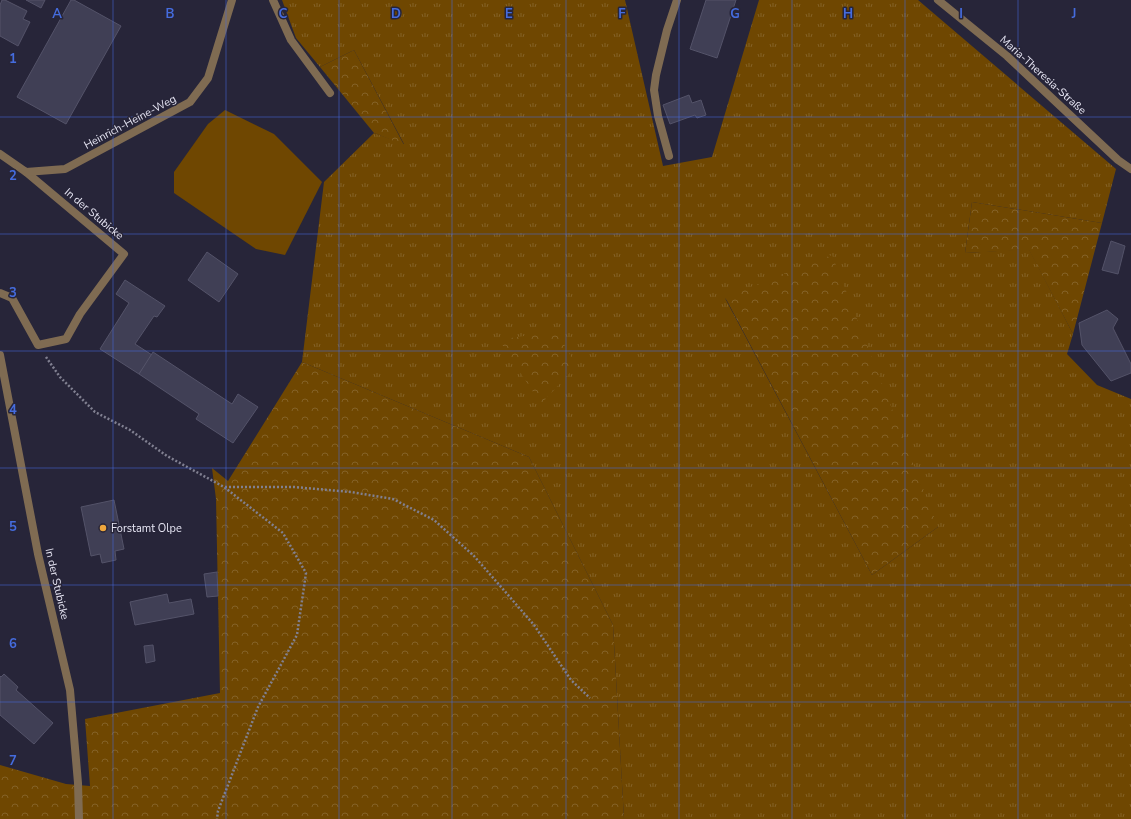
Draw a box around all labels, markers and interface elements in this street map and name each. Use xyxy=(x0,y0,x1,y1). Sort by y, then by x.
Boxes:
text: A xyxy=(52,5,62,23)
text: B xyxy=(166,5,175,23)
text: C xyxy=(279,5,288,23)
text: D xyxy=(391,5,401,23)
text: E xyxy=(505,5,513,23)
text: F xyxy=(618,5,626,23)
text: G xyxy=(730,5,740,23)
text: H xyxy=(843,5,853,23)
text: I xyxy=(959,5,963,23)
text: J xyxy=(1071,5,1076,23)
street label: Maria-Theresia-Straße xyxy=(997,32,1089,118)
text: 1 xyxy=(9,50,17,68)
street label: Heinrich-Heine-Weg xyxy=(81,91,179,153)
text: 2 xyxy=(9,167,17,185)
street label: In der Stubicke xyxy=(61,185,127,243)
text: 3 xyxy=(9,284,17,302)
text: 4 xyxy=(9,401,17,419)
text: 5 xyxy=(9,518,17,536)
place label: Forstamt Olpe xyxy=(111,521,182,536)
marker: Forstamt Olpe xyxy=(98,523,108,533)
street label: In der Stubicke xyxy=(41,547,73,621)
text: 6 xyxy=(9,635,17,653)
text: 7 xyxy=(9,752,17,770)

